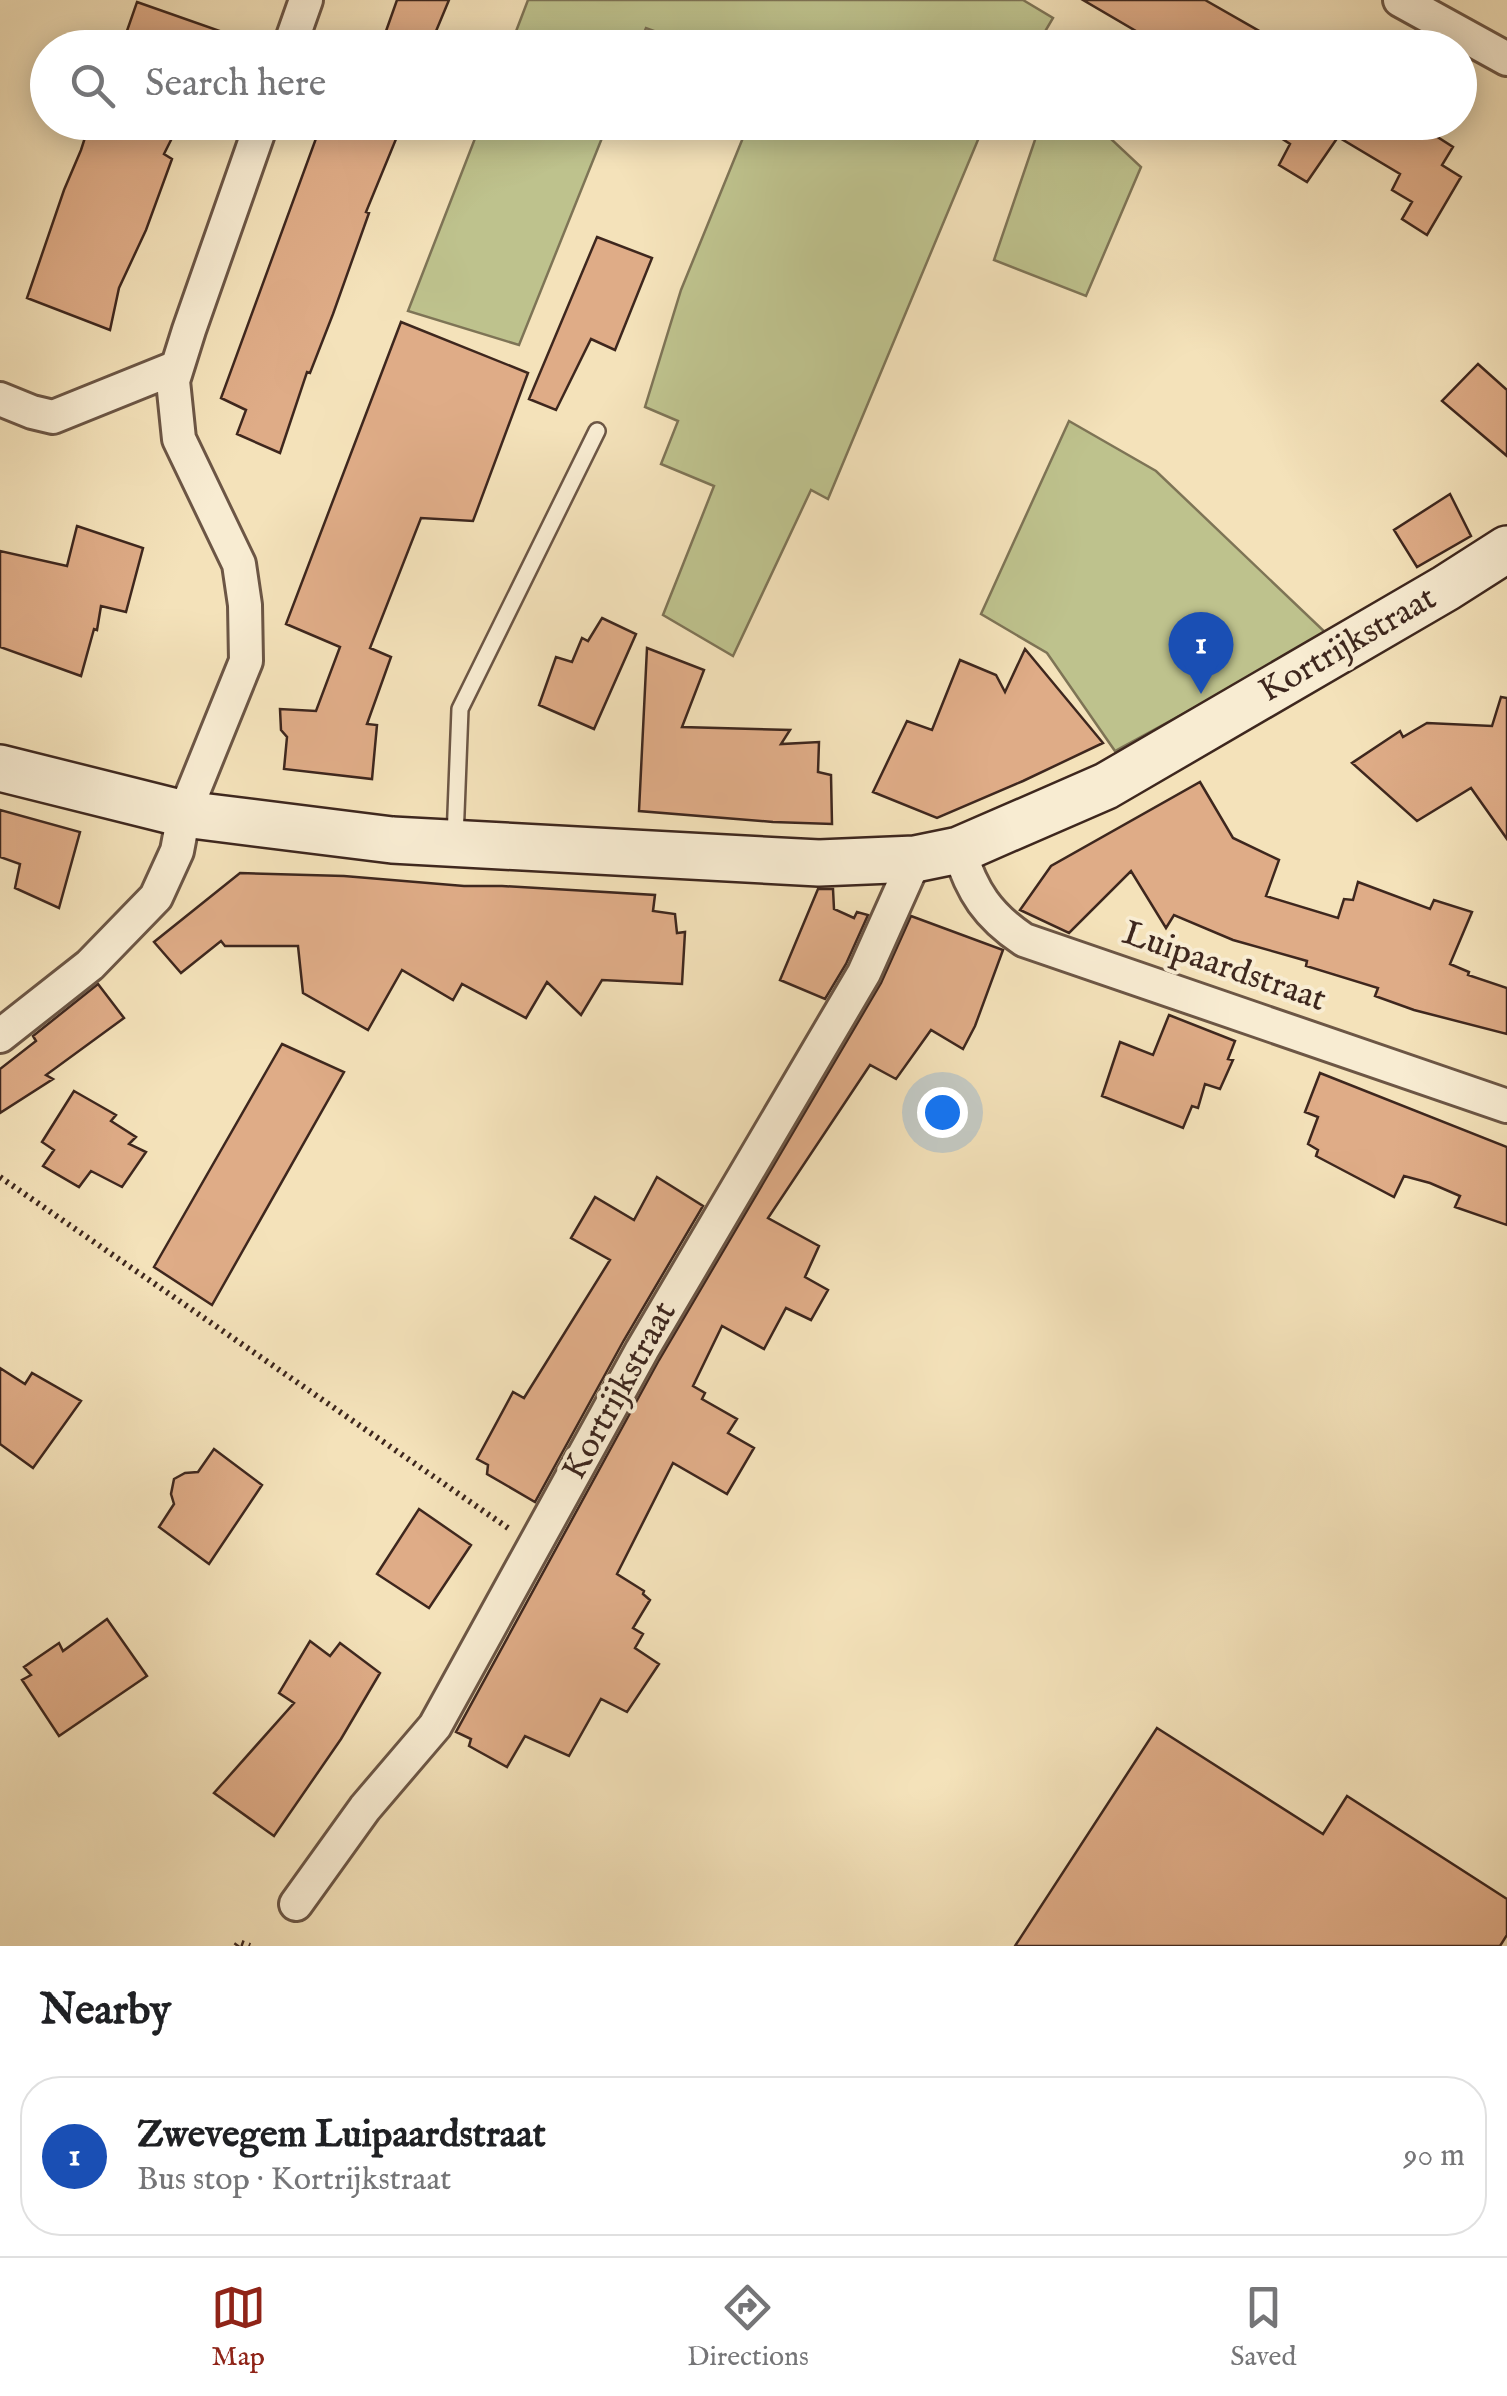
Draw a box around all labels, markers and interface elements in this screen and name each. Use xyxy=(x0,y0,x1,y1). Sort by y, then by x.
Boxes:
search box xyxy=(30,30,1477,140)
icon: search xyxy=(65,58,120,113)
text: Search here xyxy=(145,61,326,109)
street label: Kortrijkstraat xyxy=(1251,576,1445,714)
pin: 1 xyxy=(1168,612,1234,694)
street label: Luipaardstraat xyxy=(1116,911,1332,1023)
your location xyxy=(917,1087,968,1138)
street label: Kortrijkstraat xyxy=(552,1294,688,1488)
text: Nearby xyxy=(40,1985,171,2038)
text: Zwevegem Luipaardstraat xyxy=(137,2112,546,2160)
text: 1 xyxy=(69,2136,80,2177)
text: 90 m xyxy=(1404,2136,1465,2177)
text: Bus stop · Kortrijkstraat xyxy=(137,2160,451,2201)
tab: Map xyxy=(211,2280,266,2375)
tab: Directions xyxy=(687,2280,809,2375)
tab: Saved xyxy=(1230,2280,1296,2375)

